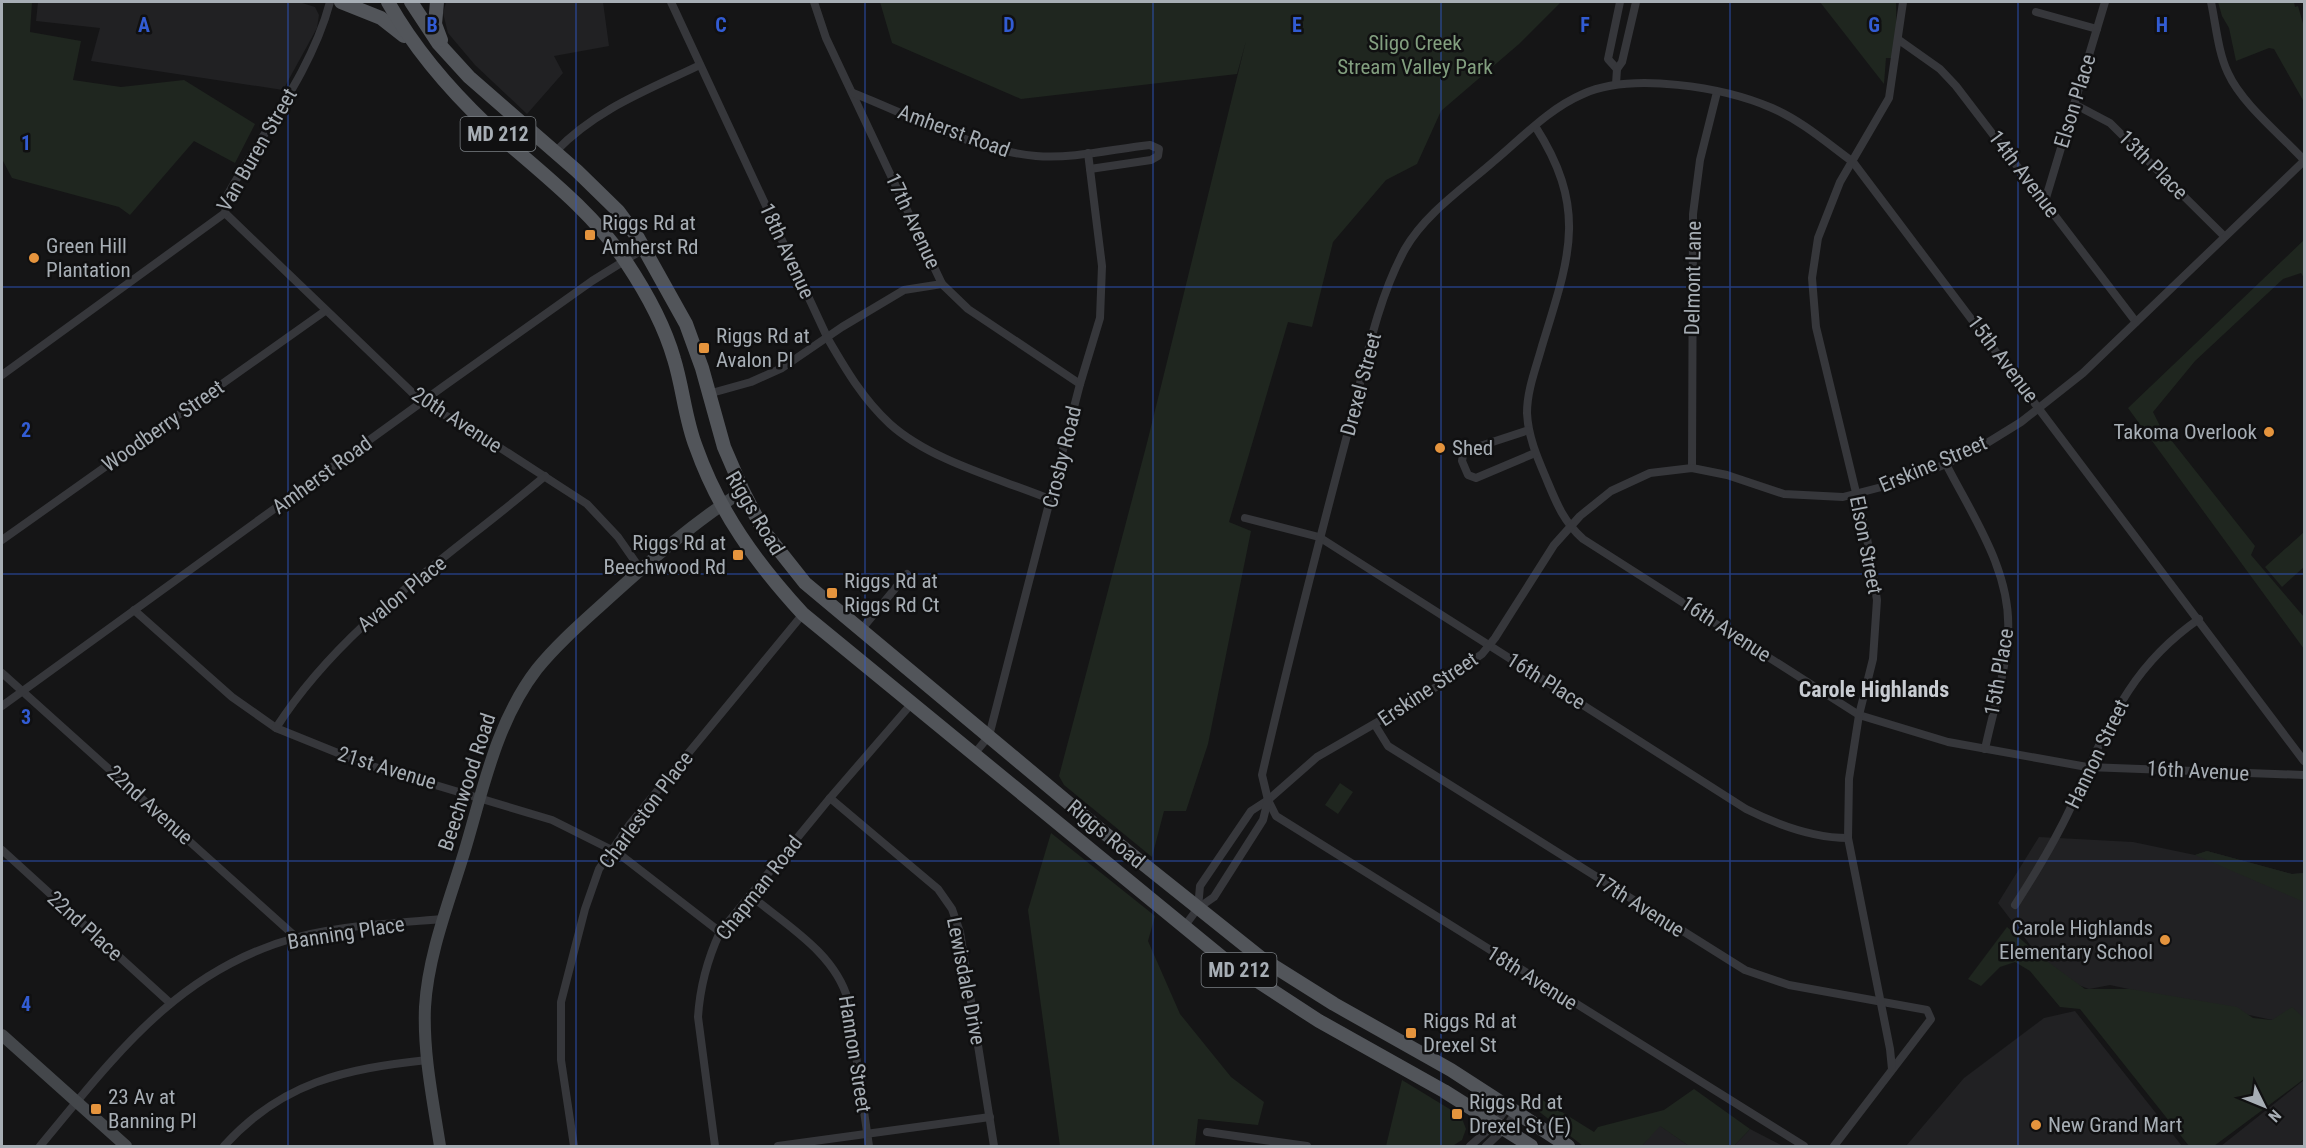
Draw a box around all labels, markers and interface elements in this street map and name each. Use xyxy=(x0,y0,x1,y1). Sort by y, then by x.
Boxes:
text: A xyxy=(138,13,150,37)
text: B xyxy=(426,13,438,37)
text: C xyxy=(715,13,727,37)
text: D xyxy=(1003,13,1015,37)
text: E xyxy=(1292,13,1302,37)
text: F xyxy=(1580,13,1590,37)
text: G xyxy=(1868,13,1880,37)
text: H xyxy=(2156,13,2168,37)
park label: Sligo Creek Stream Valley Park xyxy=(1337,31,1493,79)
street label: Elson Place xyxy=(2049,51,2101,151)
street label: Van Buren Street xyxy=(212,84,302,216)
street label: Amherst Road xyxy=(895,100,1013,162)
road number: MD 212 xyxy=(460,117,536,151)
street label: 13th Place xyxy=(2113,125,2193,205)
street label: 14th Avenue xyxy=(1984,126,2064,222)
text: 1 xyxy=(21,131,31,155)
street label: 17th Avenue xyxy=(880,170,946,273)
street label: 18th Avenue xyxy=(754,200,820,303)
place label: Riggs Rd at Amherst Rd xyxy=(602,211,698,259)
street label: Delmont Lane xyxy=(1680,221,1706,335)
marker: Riggs Rd at Amherst Rd xyxy=(583,228,597,242)
place label: Green Hill Plantation xyxy=(46,234,131,282)
marker: Green Hill Plantation xyxy=(27,251,41,265)
street label: 15th Avenue xyxy=(1963,311,2043,407)
place label: Riggs Rd at Avalon Pl xyxy=(716,324,810,372)
street label: Drexel Street xyxy=(1336,330,1386,438)
marker: Riggs Rd at Avalon Pl xyxy=(697,341,711,355)
street label: Woodberry Street xyxy=(97,375,229,477)
street label: 20th Avenue xyxy=(408,382,507,458)
street label: Crosby Road xyxy=(1038,404,1086,510)
text: 2 xyxy=(21,418,31,442)
place label: Takoma Overlook xyxy=(2113,420,2258,444)
marker: Takoma Overlook xyxy=(2262,425,2276,439)
street label: Amherst Road xyxy=(268,431,376,519)
street label: Erskine Street xyxy=(1875,431,1991,497)
place label: Shed xyxy=(1452,436,1493,460)
marker: Shed xyxy=(1433,441,1447,455)
street label: Riggs Road xyxy=(721,467,789,559)
street label: Elson Street xyxy=(1845,494,1887,596)
place label: Riggs Rd at Beechwood Rd xyxy=(603,531,726,579)
marker: Riggs Rd at Beechwood Rd xyxy=(731,548,745,562)
street label: Avalon Place xyxy=(353,551,451,637)
place label: Riggs Rd at Riggs Rd Ct xyxy=(844,569,940,617)
marker: Riggs Rd at Riggs Rd Ct xyxy=(825,586,839,600)
street label: 16th Avenue xyxy=(1677,591,1776,667)
street label: 15th Place xyxy=(1980,626,2018,717)
street label: Erskine Street xyxy=(1374,647,1482,731)
street label: 16th Place xyxy=(1502,648,1590,715)
district label: Carole Highlands xyxy=(1799,677,1949,702)
street label: Hannon Street xyxy=(2060,696,2134,812)
text: 3 xyxy=(21,705,31,729)
street label: Beechwood Road xyxy=(433,710,501,854)
street label: 21st Avenue xyxy=(335,742,439,794)
street label: Charleston Place xyxy=(594,747,698,873)
street label: 16th Avenue xyxy=(2146,756,2250,786)
street label: 22nd Avenue xyxy=(102,760,198,850)
street label: Riggs Road xyxy=(1063,795,1149,873)
street label: Chapman Road xyxy=(711,831,807,945)
street label: 17th Avenue xyxy=(1589,868,1689,942)
street label: 22nd Place xyxy=(43,886,127,966)
street label: Banning Place xyxy=(286,912,406,954)
street label: Lewisdale Drive xyxy=(942,915,990,1047)
place label: Carole Highlands Elementary School xyxy=(1999,916,2153,964)
marker: Carole Highlands Elementary School xyxy=(2158,933,2172,947)
street label: 18th Avenue xyxy=(1482,941,1582,1015)
road number: MD 212 xyxy=(1202,953,1276,987)
text: 4 xyxy=(21,992,31,1016)
street label: Hannon Street xyxy=(834,994,876,1114)
place label: Riggs Rd at Drexel St xyxy=(1423,1009,1517,1057)
marker: Riggs Rd at Drexel St xyxy=(1404,1026,1418,1040)
north arrow xyxy=(2234,1076,2294,1136)
place label: 23 Av at Banning Pl xyxy=(108,1085,197,1133)
place label: Riggs Rd at Drexel St (E) xyxy=(1469,1090,1571,1138)
marker: 23 Av at Banning Pl xyxy=(89,1102,103,1116)
text: N xyxy=(2264,1106,2285,1126)
marker: Riggs Rd at Drexel St (E) xyxy=(1450,1107,1464,1121)
place label: New Grand Mart xyxy=(2048,1113,2182,1137)
marker: New Grand Mart xyxy=(2029,1118,2043,1132)

